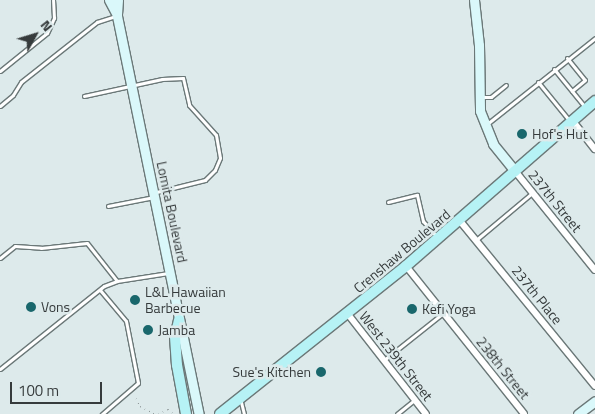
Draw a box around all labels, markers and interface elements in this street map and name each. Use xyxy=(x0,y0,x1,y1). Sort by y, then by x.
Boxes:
north arrow xyxy=(10,10,60,60)
text: N xyxy=(36,15,58,36)
place label: Hof's Hut xyxy=(532,126,588,142)
marker: Hof's Hut xyxy=(516,128,528,140)
street label: Lomita Boulevard xyxy=(153,160,191,264)
street label: 237th Street xyxy=(525,167,585,235)
street label: Crenshaw Boulevard xyxy=(350,206,454,296)
street label: 237th Place xyxy=(508,262,566,328)
place label: L&L Hawaiian Barbecue xyxy=(145,284,226,316)
marker: L&L Hawaiian Barbecue xyxy=(129,294,141,306)
place label: Vons xyxy=(41,299,70,315)
marker: Vons xyxy=(25,301,37,313)
place label: Kefi Yoga xyxy=(422,301,476,317)
marker: Kefi Yoga xyxy=(406,303,418,315)
street label: West 239th Street xyxy=(356,308,436,404)
place label: Jamba xyxy=(158,322,195,338)
marker: Jamba xyxy=(142,324,154,336)
street label: 238th Street xyxy=(473,334,533,402)
place label: Sue's Kitchen xyxy=(233,364,311,380)
marker: Sue's Kitchen xyxy=(315,366,327,378)
scale bar xyxy=(12,372,105,404)
text: 100 m xyxy=(18,379,59,402)

